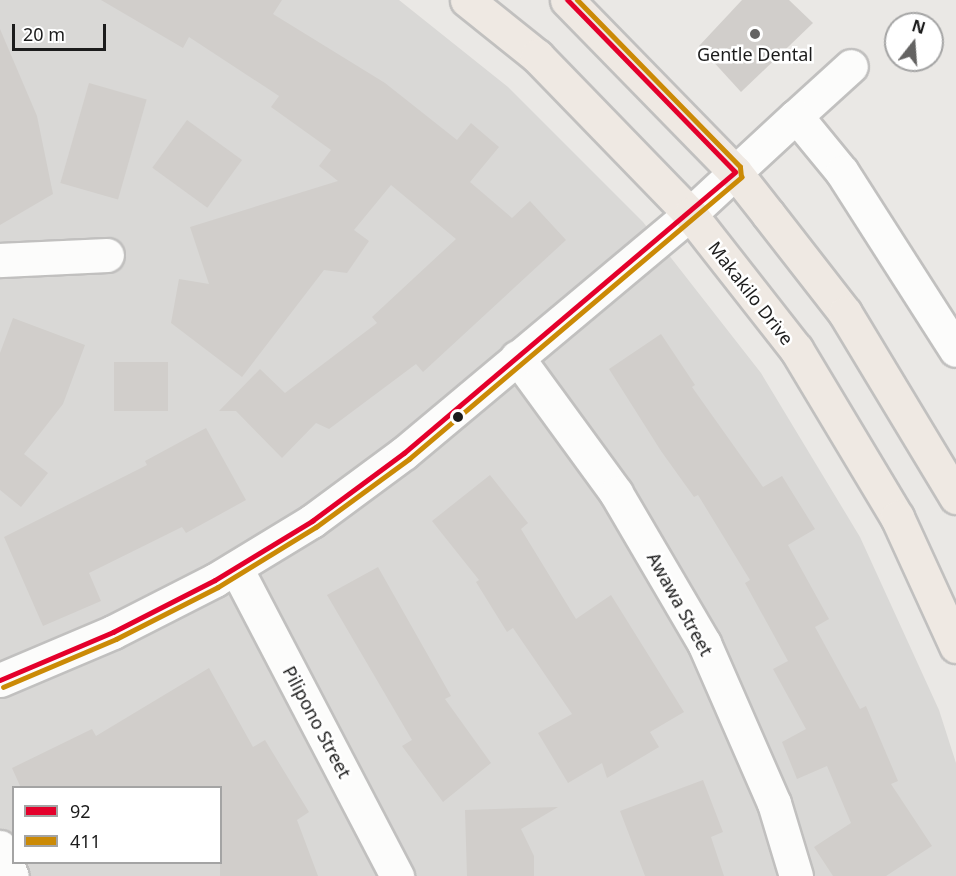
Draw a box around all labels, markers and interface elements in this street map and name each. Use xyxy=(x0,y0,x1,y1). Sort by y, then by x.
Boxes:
scale bar xyxy=(15,12,110,50)
north arrow xyxy=(884,12,944,72)
text: N xyxy=(909,14,928,39)
text: 20 m xyxy=(23,22,65,46)
marker: Gentle Dental xyxy=(748,27,762,41)
place label: Gentle Dental xyxy=(697,43,813,65)
street label: Makakilo Drive xyxy=(704,237,798,349)
unlabelled marker xyxy=(452,411,464,423)
street label: Awawa Street xyxy=(643,549,717,659)
street label: Pilipono Street xyxy=(278,662,356,782)
legend xyxy=(12,786,222,864)
text: 92 xyxy=(70,799,91,823)
text: 411 xyxy=(70,829,101,853)

